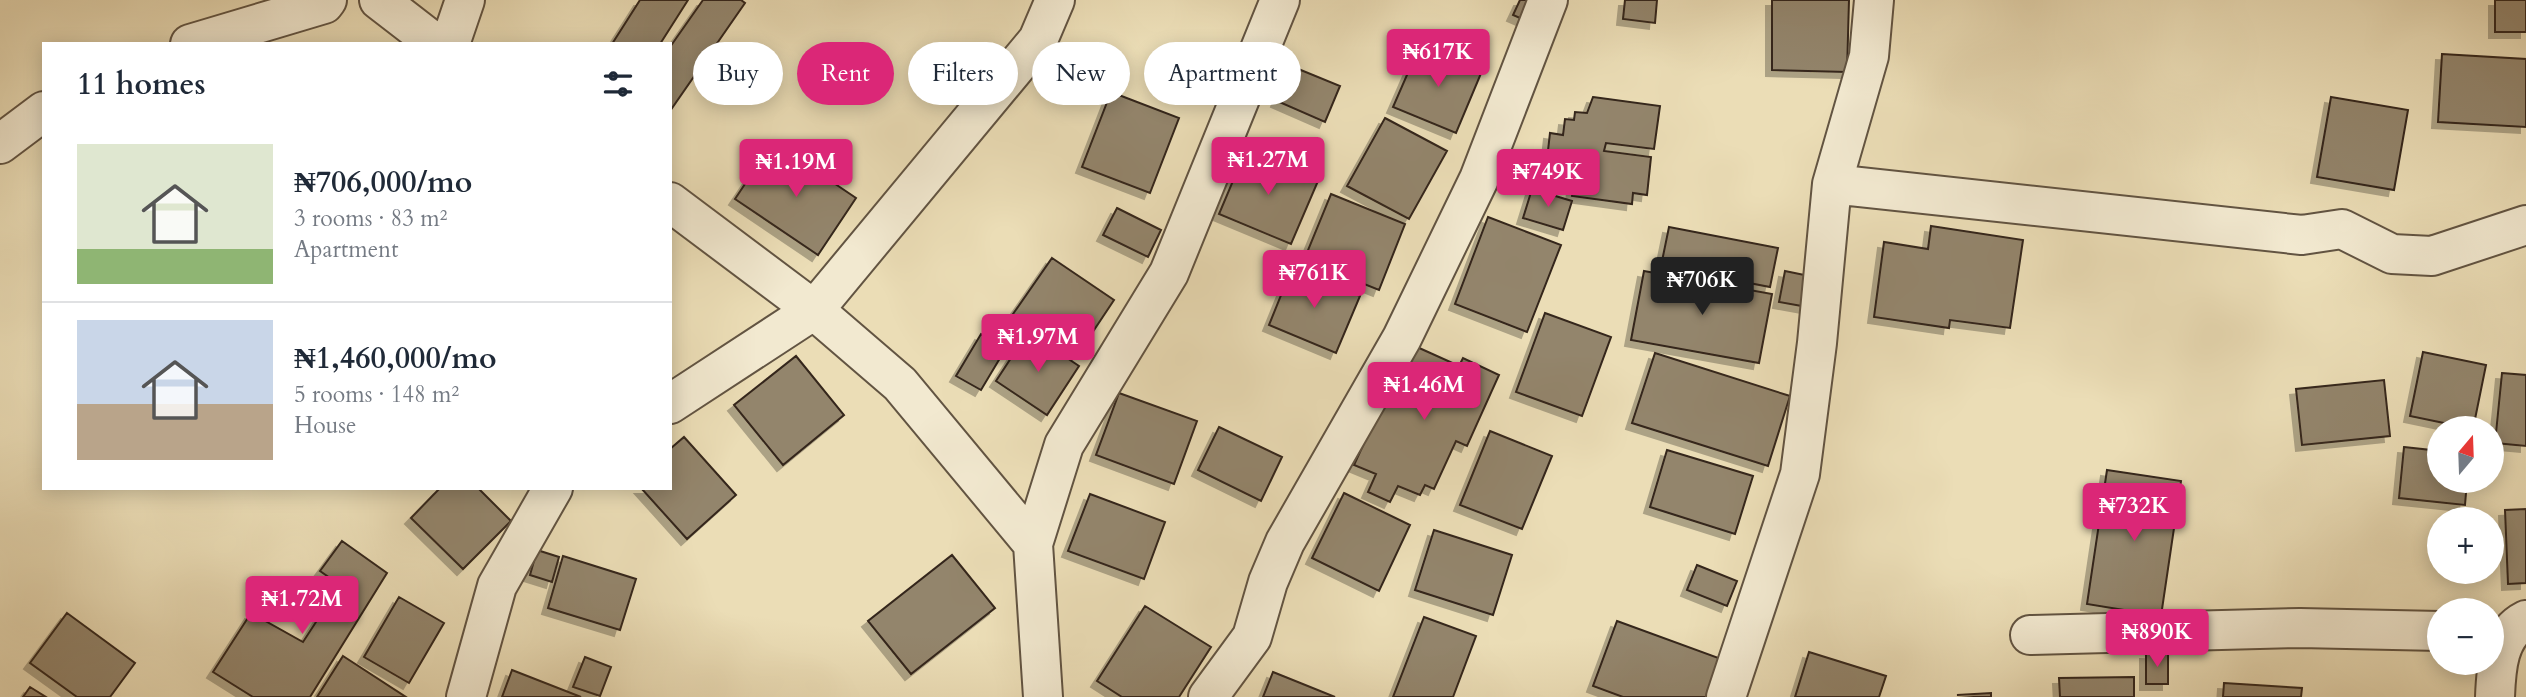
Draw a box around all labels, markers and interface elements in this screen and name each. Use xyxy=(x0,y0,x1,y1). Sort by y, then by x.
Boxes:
pin: ₦617K xyxy=(1389,29,1487,89)
text: ₦617K xyxy=(1403,36,1473,67)
chip: Buy xyxy=(693,42,783,105)
chip: Rent xyxy=(797,42,894,105)
chip: Filters xyxy=(908,42,1018,105)
chip: New xyxy=(1032,42,1130,105)
chip: Apartment xyxy=(1144,42,1301,105)
text: 11 homes xyxy=(77,64,206,105)
icon: filters xyxy=(599,65,637,103)
pin: ₦1.27M xyxy=(1211,138,1325,197)
pin: ₦1.19M xyxy=(739,140,853,199)
text: ₦1.27M xyxy=(1228,144,1308,175)
text: ₦1.19M xyxy=(756,146,836,177)
pin: ₦749K xyxy=(1499,150,1597,209)
text: ₦749K xyxy=(1513,156,1583,187)
text: ₦706,000/mo xyxy=(294,162,472,203)
icon: home xyxy=(133,172,217,256)
text: 3 rooms · 83 m² xyxy=(294,203,447,234)
text: Apartment xyxy=(294,234,398,265)
pin: ₦761K xyxy=(1265,250,1363,310)
text: ₦761K xyxy=(1279,257,1349,288)
pin: ₦706K xyxy=(1653,258,1751,317)
text: ₦706K xyxy=(1667,264,1737,295)
pin: ₦1.97M xyxy=(981,314,1095,374)
text: ₦1.97M xyxy=(998,321,1078,352)
text: ₦1,460,000/mo xyxy=(294,338,497,379)
icon: home xyxy=(133,348,217,432)
pin: ₦1.46M xyxy=(1367,362,1481,422)
text: ₦1.46M xyxy=(1384,369,1464,400)
text: 5 rooms · 148 m² xyxy=(294,379,459,410)
text: House xyxy=(294,410,356,441)
north arrow xyxy=(2427,416,2504,494)
map controls xyxy=(2427,416,2504,675)
pin: ₦732K xyxy=(2085,484,2183,543)
text: ₦732K xyxy=(2099,490,2169,521)
button: + xyxy=(2427,507,2504,584)
pin: ₦1.72M xyxy=(245,576,359,636)
text: ₦1.72M xyxy=(262,583,342,614)
button: − xyxy=(2427,598,2504,675)
pin: ₦890K xyxy=(2108,610,2206,669)
text: ₦890K xyxy=(2122,616,2192,647)

